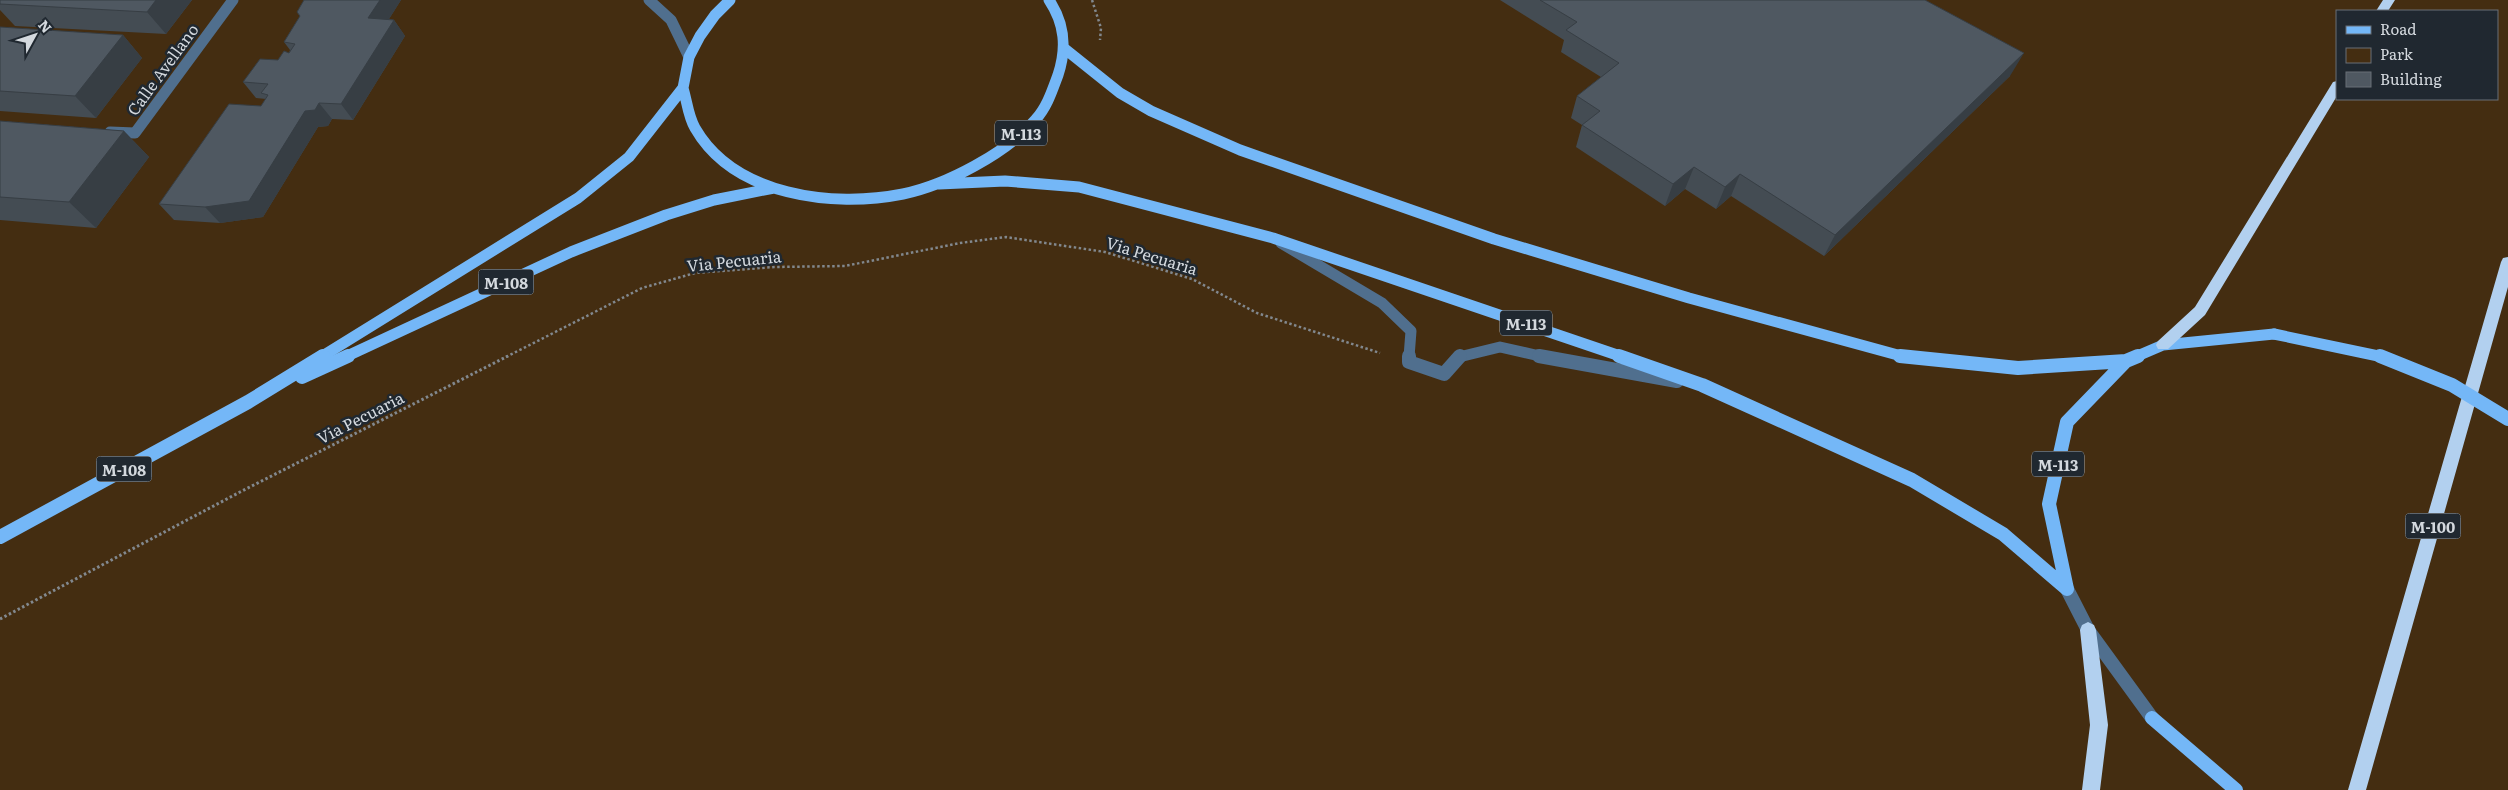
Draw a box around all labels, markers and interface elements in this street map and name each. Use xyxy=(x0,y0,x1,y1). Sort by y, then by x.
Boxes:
north arrow xyxy=(10,10,60,60)
legend xyxy=(2336,10,2498,100)
text: N xyxy=(34,15,57,37)
text: Road xyxy=(2380,17,2416,40)
street label: Calle Avellano xyxy=(120,18,204,120)
text: Park xyxy=(2380,42,2414,65)
text: Building xyxy=(2380,67,2442,90)
road number: M-113 xyxy=(995,120,1047,146)
street label: Via Pecuaria xyxy=(1103,230,1201,280)
street label: Via Pecuaria xyxy=(686,243,783,277)
road number: M-108 xyxy=(478,270,534,294)
road number: M-113 xyxy=(1500,310,1552,336)
street label: Via Pecuaria xyxy=(312,385,408,449)
road number: M-113 xyxy=(2032,452,2084,476)
road number: M-108 xyxy=(96,456,152,482)
road number: M-100 xyxy=(2406,514,2460,538)

